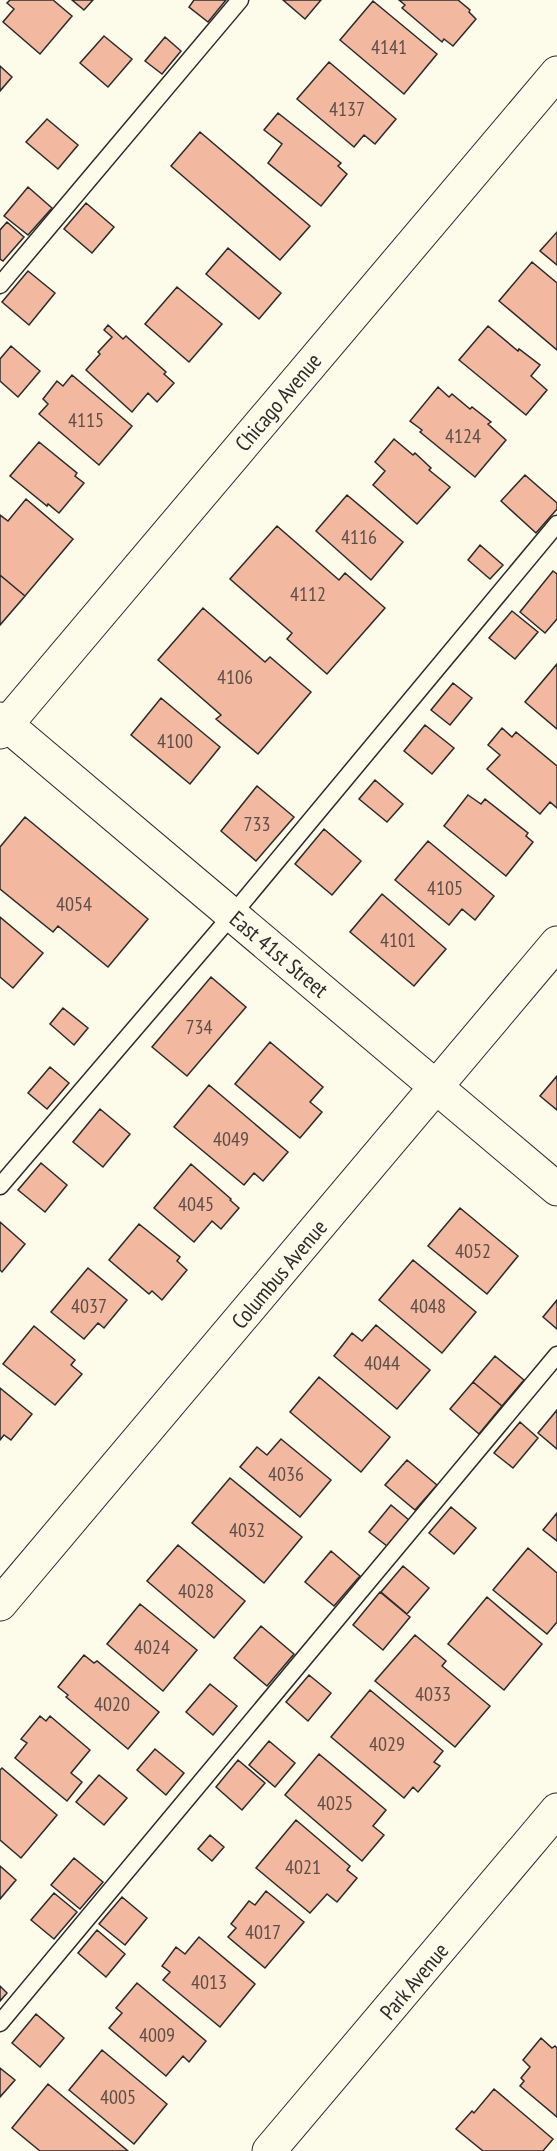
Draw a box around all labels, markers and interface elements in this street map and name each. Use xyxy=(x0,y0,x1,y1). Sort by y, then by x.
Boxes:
house number: 4141 xyxy=(371,34,407,60)
house number: 4137 xyxy=(329,96,365,122)
street label: Chicago Avenue xyxy=(229,347,327,457)
house number: 4115 xyxy=(68,407,104,433)
house number: 4124 xyxy=(445,423,481,449)
house number: 4116 xyxy=(341,524,377,550)
house number: 4112 xyxy=(290,581,326,607)
house number: 4106 xyxy=(217,664,253,690)
house number: 4100 xyxy=(157,728,193,754)
house number: 733 xyxy=(244,811,271,837)
house number: 4105 xyxy=(427,875,463,901)
house number: 4054 xyxy=(56,891,92,917)
street label: East 41st Street xyxy=(224,905,334,1003)
house number: 4101 xyxy=(380,927,416,953)
house number: 734 xyxy=(186,1014,213,1040)
house number: 4049 xyxy=(213,1126,249,1152)
house number: 4045 xyxy=(178,1191,214,1217)
street label: Columbus Avenue xyxy=(225,1214,333,1334)
house number: 4052 xyxy=(455,1238,491,1264)
house number: 4037 xyxy=(71,1293,107,1319)
house number: 4048 xyxy=(410,1293,446,1319)
house number: 4044 xyxy=(364,1350,400,1376)
house number: 4036 xyxy=(268,1461,304,1487)
house number: 4032 xyxy=(229,1517,265,1543)
house number: 4028 xyxy=(178,1578,214,1604)
house number: 4024 xyxy=(134,1634,170,1660)
house number: 4033 xyxy=(415,1681,451,1707)
house number: 4020 xyxy=(94,1691,130,1717)
house number: 4029 xyxy=(369,1731,405,1757)
house number: 4025 xyxy=(317,1790,353,1816)
house number: 4021 xyxy=(285,1854,321,1880)
house number: 4017 xyxy=(245,1919,281,1945)
street label: Park Avenue xyxy=(374,1937,454,2025)
house number: 4013 xyxy=(191,1969,227,1995)
house number: 4009 xyxy=(139,2022,175,2048)
house number: 4005 xyxy=(100,2084,136,2110)

